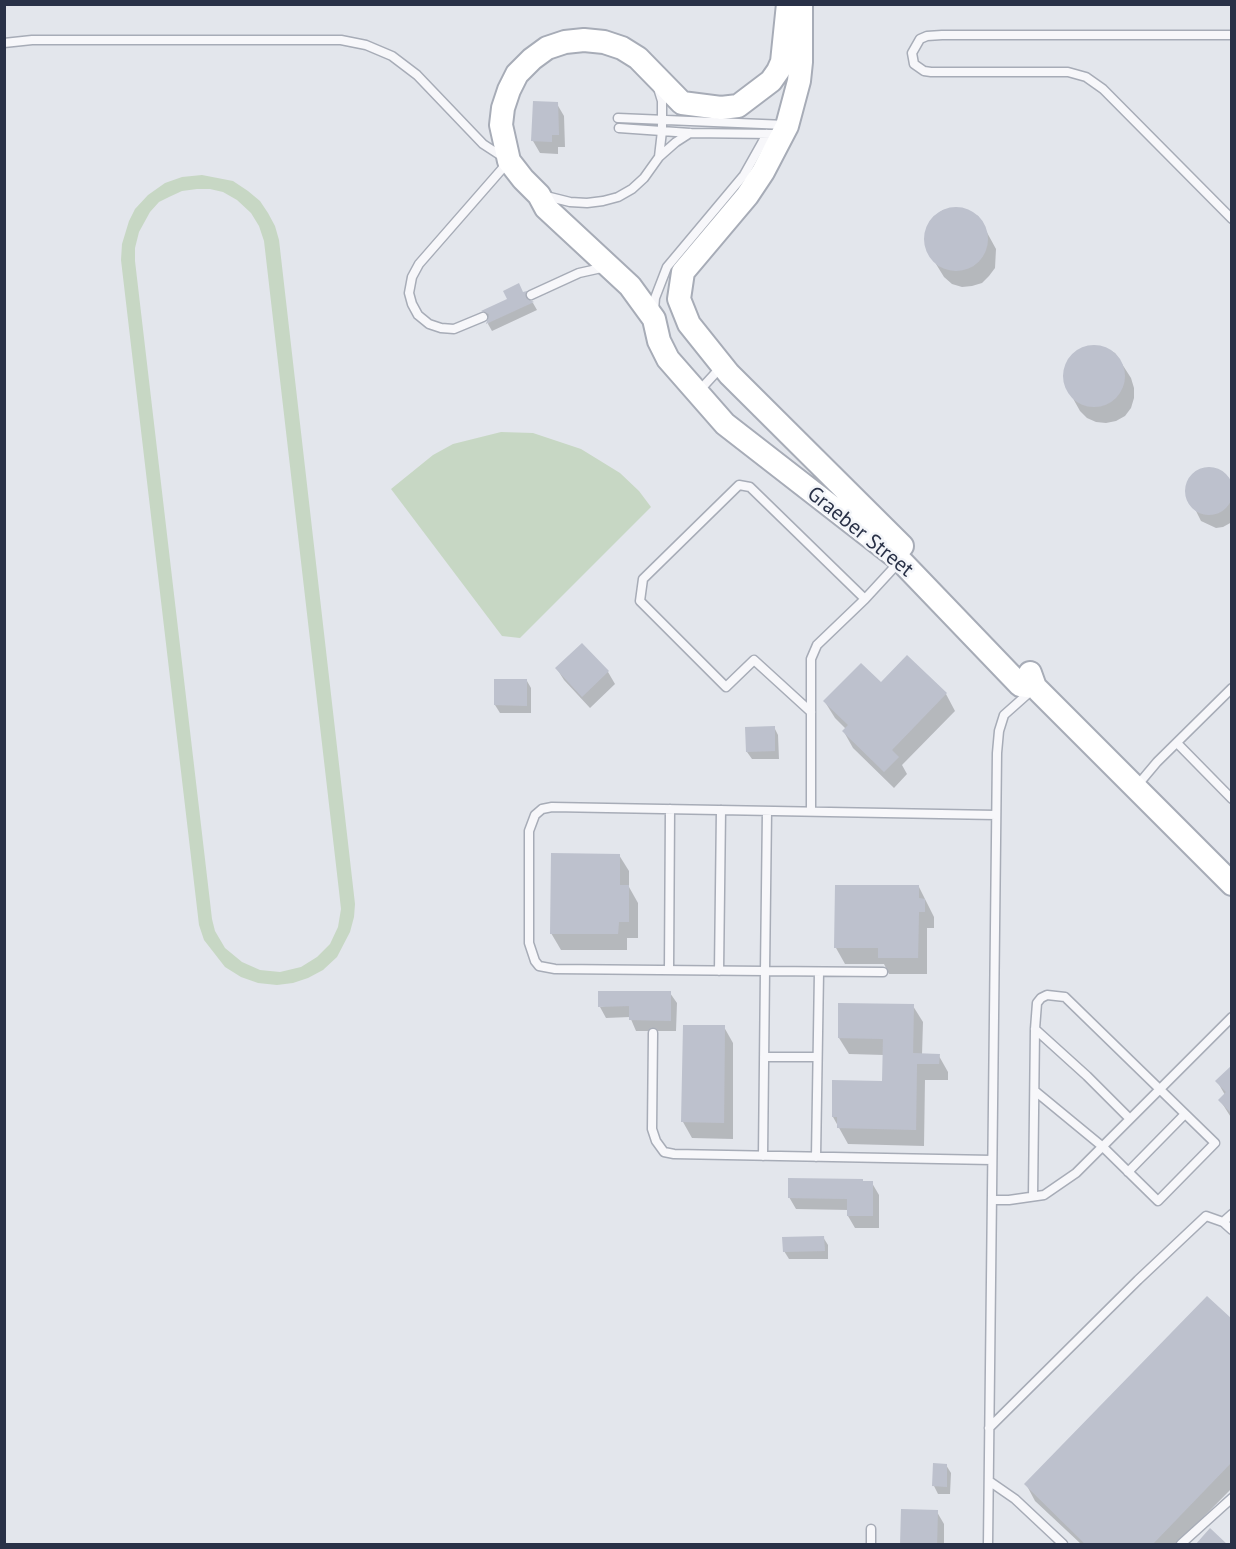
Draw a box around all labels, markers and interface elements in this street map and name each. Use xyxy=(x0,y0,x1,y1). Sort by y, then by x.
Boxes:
street label: Graeber Street xyxy=(802,481,918,583)

